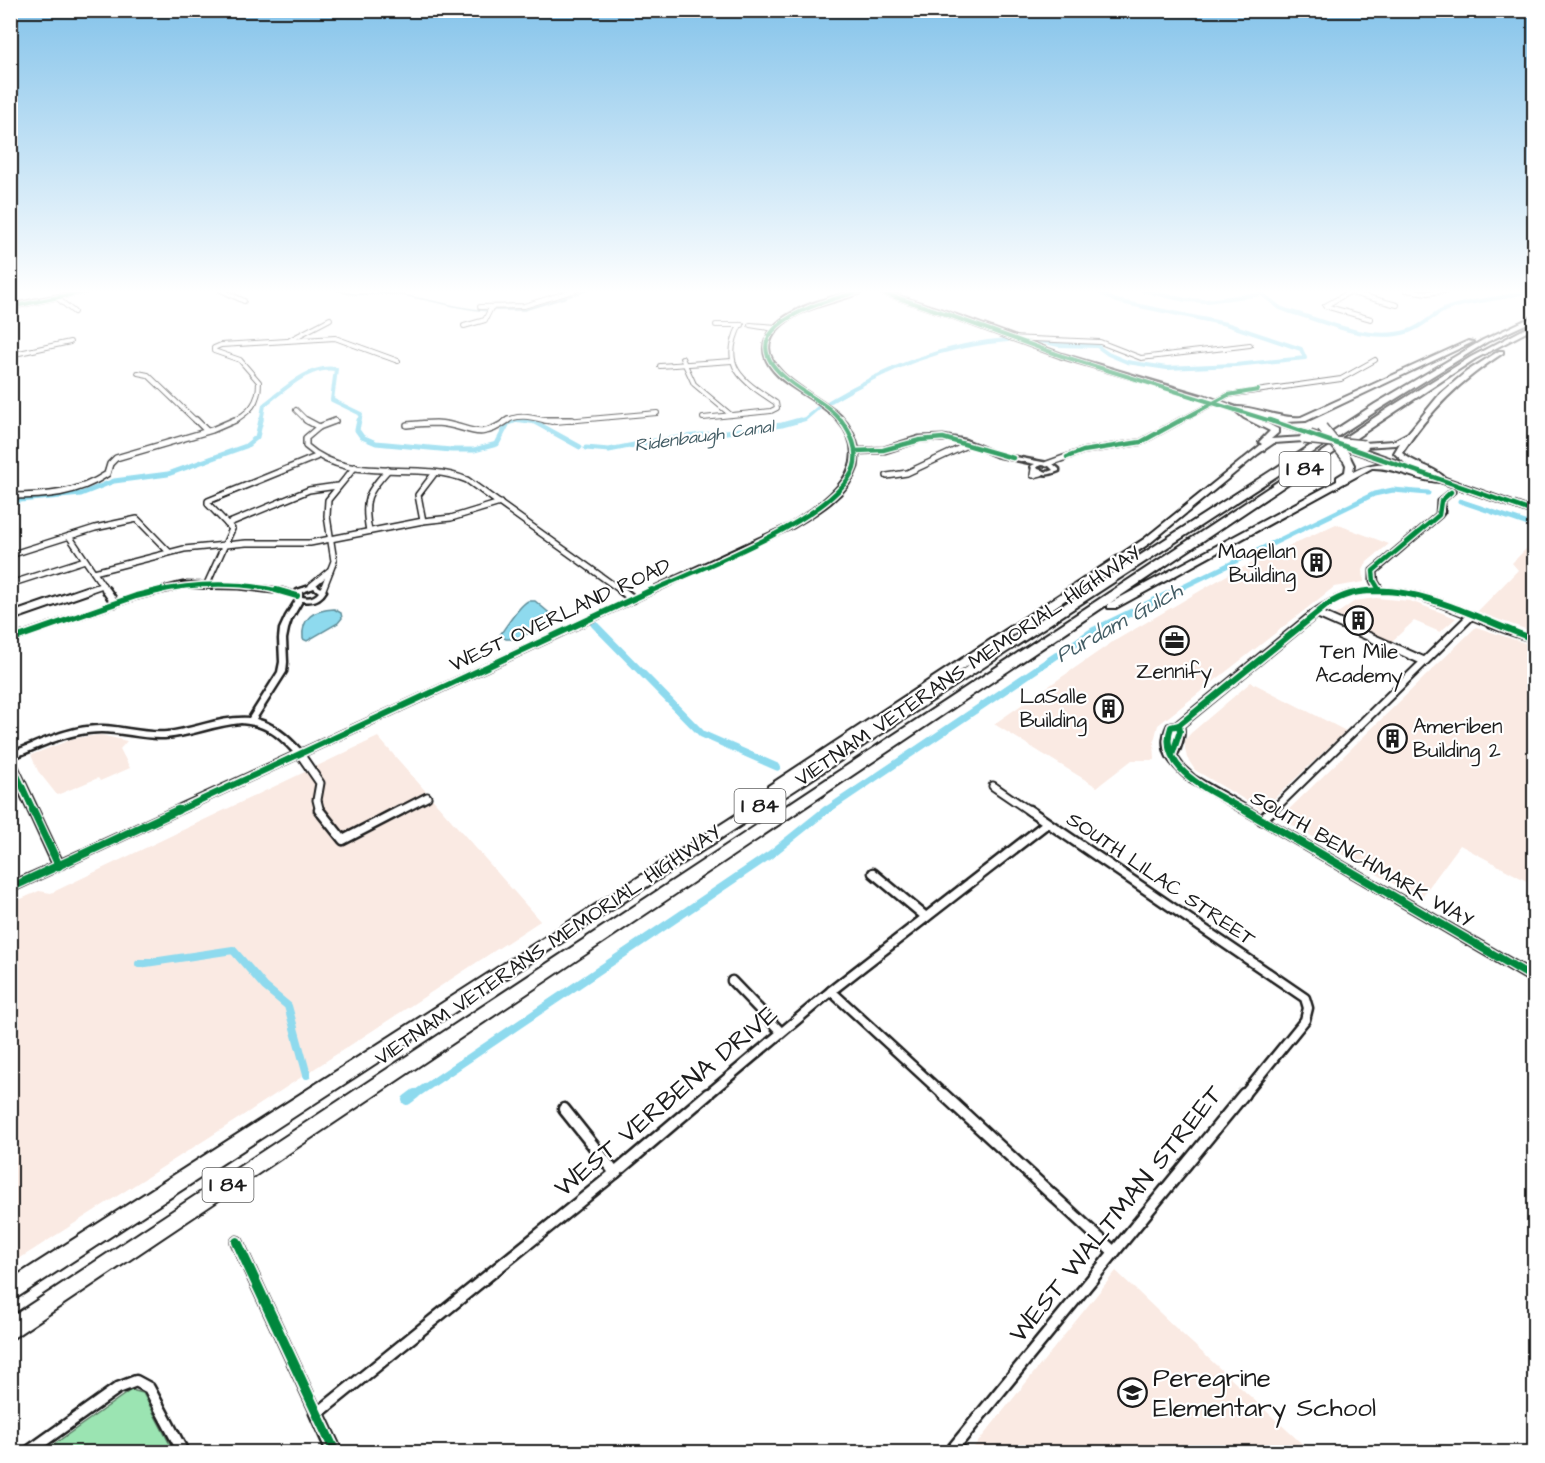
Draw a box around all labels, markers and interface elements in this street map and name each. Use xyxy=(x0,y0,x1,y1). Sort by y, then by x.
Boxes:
water label: Ridenbaugh Canal xyxy=(633,414,777,459)
road number: I 84 xyxy=(1280,452,1330,486)
place label: Magellan Building xyxy=(1218,537,1296,592)
street label: VIETNAM VETERANS MEMORIAL HIGHWAY xyxy=(789,539,1147,793)
building icon: Magellan Building xyxy=(1301,547,1333,579)
street label: WEST OVERLAND ROAD xyxy=(445,551,676,679)
water label: Purdam Gulch xyxy=(1050,575,1189,671)
building icon: Ten Mile Academy xyxy=(1343,604,1375,636)
office icon: Zennify xyxy=(1158,624,1190,656)
place label: Ten Mile Academy xyxy=(1315,637,1403,692)
place label: Zennify xyxy=(1136,657,1212,688)
place label: LaSalle Building xyxy=(1020,682,1087,737)
building icon: LaSalle Building xyxy=(1092,692,1124,724)
place label: Ameriben Building 2 xyxy=(1413,712,1503,767)
building icon: Ameriben Building 2 xyxy=(1376,722,1408,754)
street label: SOUTH BENCHMARK WAY xyxy=(1245,783,1479,935)
road number: I 84 xyxy=(734,789,786,823)
street label: SOUTH LILAC STREET xyxy=(1061,805,1262,954)
street label: VIETNAM VETERANS MEMORIAL HIGHWAY xyxy=(369,818,727,1072)
street label: WEST VERBENA DRIVE xyxy=(547,997,785,1205)
street label: WEST WALTMAN STREET xyxy=(1001,1077,1232,1350)
road number: I 84 xyxy=(202,1168,254,1202)
place label: Peregrine Elementary School xyxy=(1153,1360,1376,1428)
school or university icon: Peregrine Elementary School xyxy=(1116,1377,1148,1409)

